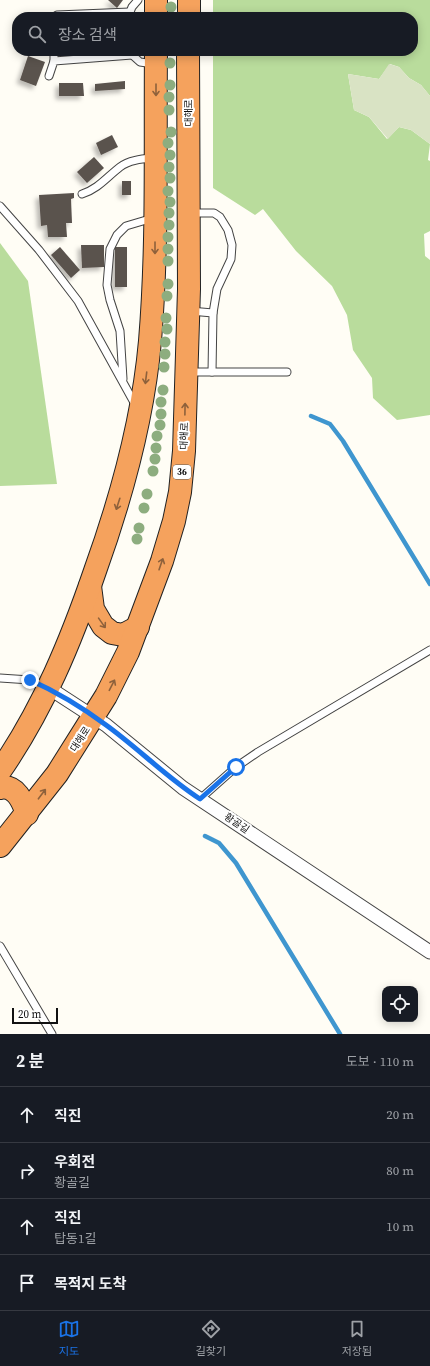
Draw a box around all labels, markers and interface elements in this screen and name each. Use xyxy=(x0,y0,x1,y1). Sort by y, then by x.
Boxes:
search box xyxy=(12,12,418,56)
icon: search xyxy=(26,23,48,45)
text: 장소 검색 xyxy=(58,24,117,45)
one-way arrow xyxy=(152,83,160,96)
street label: 대해로 xyxy=(182,99,195,127)
one-way arrow xyxy=(151,241,159,254)
one-way arrow xyxy=(142,371,149,384)
one-way arrow xyxy=(181,403,189,416)
street label: 대해로 xyxy=(177,422,191,450)
road number: 36 xyxy=(173,465,191,479)
one-way arrow xyxy=(113,498,121,510)
one-way arrow xyxy=(158,558,165,571)
one-way arrow xyxy=(98,617,106,628)
route end xyxy=(21,671,39,689)
one-way arrow xyxy=(109,679,116,691)
street label: 대해로 xyxy=(67,724,93,754)
route start xyxy=(227,758,245,776)
one-way arrow xyxy=(38,789,46,800)
street label: 황골길 xyxy=(222,810,252,836)
map controls xyxy=(382,986,418,1022)
button: locate xyxy=(382,986,418,1022)
scale bar xyxy=(12,1006,58,1025)
text: 20 m xyxy=(18,1007,41,1022)
text: 2 분 xyxy=(16,1049,45,1073)
text: 도보 · 110 m xyxy=(346,1053,414,1070)
icon: ahead xyxy=(16,1104,38,1126)
text: 직진 xyxy=(54,1105,82,1126)
text: 20 m xyxy=(386,1106,414,1123)
text: 우회전 xyxy=(54,1151,95,1172)
icon: right xyxy=(16,1160,38,1182)
text: 80 m xyxy=(386,1162,414,1179)
text: 황골길 xyxy=(54,1174,90,1191)
text: 직진 xyxy=(54,1207,82,1228)
icon: ahead xyxy=(16,1216,38,1238)
text: 10 m xyxy=(386,1218,414,1235)
text: 탑동1길 xyxy=(54,1230,96,1247)
icon: arrive xyxy=(16,1272,38,1294)
text: 목적지 도착 xyxy=(54,1273,126,1294)
tab: 지도 xyxy=(58,1318,80,1359)
tab: 길찾기 xyxy=(196,1318,226,1359)
tab: 저장됨 xyxy=(342,1318,372,1359)

